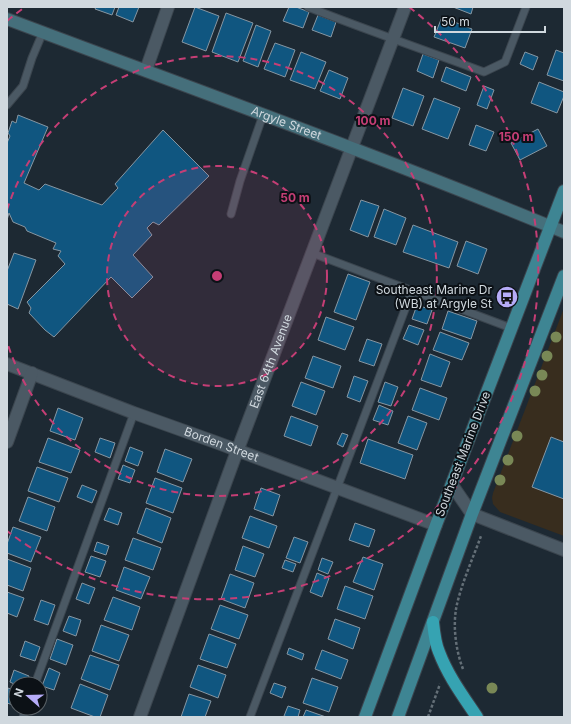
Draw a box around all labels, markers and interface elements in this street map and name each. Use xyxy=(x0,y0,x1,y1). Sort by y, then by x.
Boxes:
scale bar xyxy=(435,8,545,34)
text: 50 m xyxy=(441,14,470,29)
street label: Argyle Street xyxy=(249,103,324,143)
text: 100 m xyxy=(355,113,391,128)
text: 150 m xyxy=(499,129,533,144)
text: 50 m xyxy=(280,190,310,205)
centre of rings xyxy=(210,269,224,283)
place label: Southeast Marine Dr (WB) at Argyle St xyxy=(376,282,492,311)
bus stop icon: Southeast Marine Dr (WB) at Argyle St xyxy=(494,284,520,310)
street label: East 64th Avenue xyxy=(246,312,295,410)
street label: Southeast Marine Drive xyxy=(432,389,493,519)
street label: Borden Street xyxy=(182,424,261,465)
north arrow xyxy=(8,676,48,716)
text: N xyxy=(11,686,27,699)

